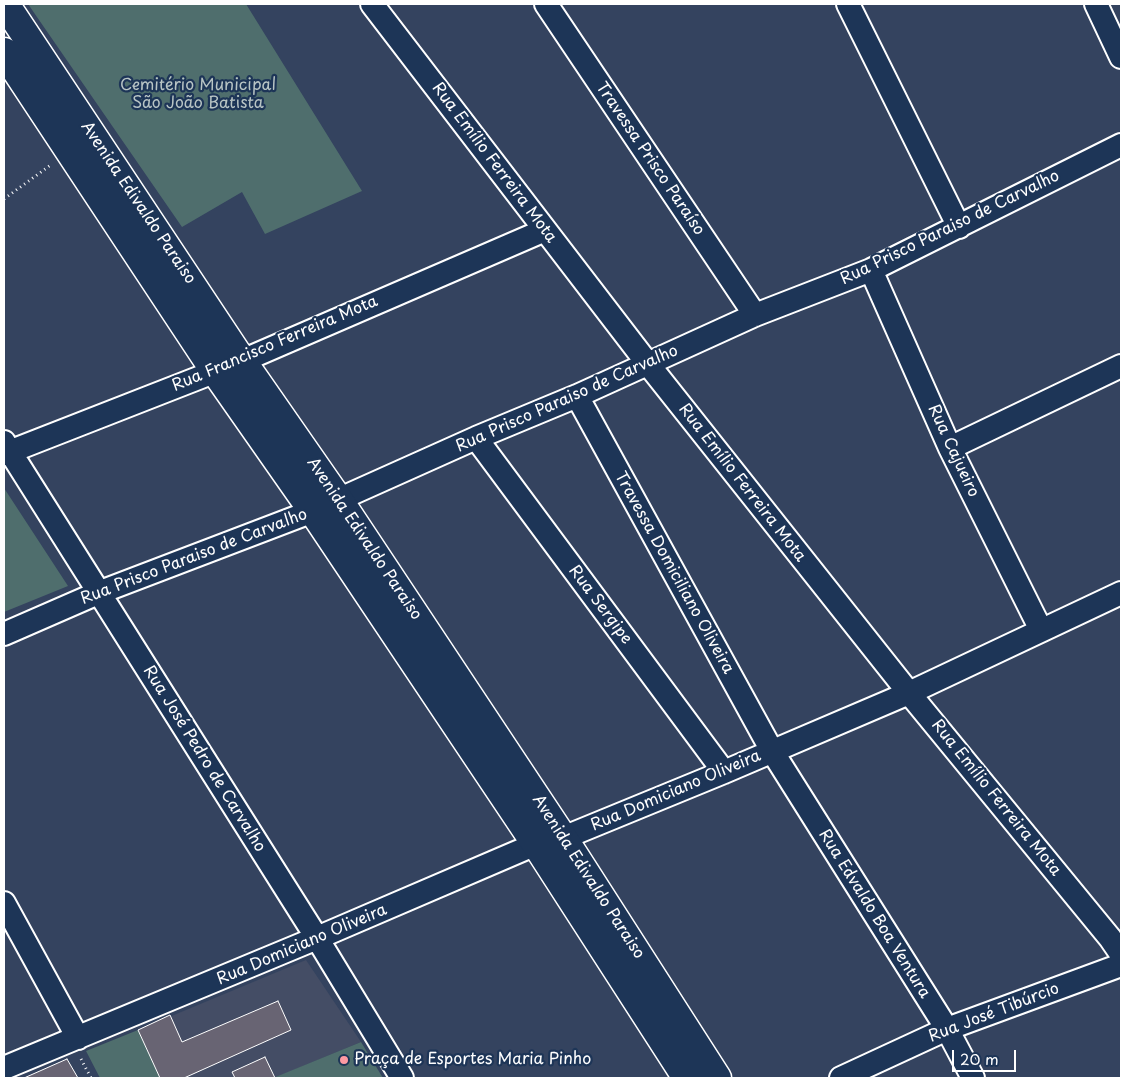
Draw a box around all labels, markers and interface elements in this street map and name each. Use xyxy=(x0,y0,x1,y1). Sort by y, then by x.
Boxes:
park label: Cemitério Municipal São João Batista xyxy=(120,76,276,114)
street label: Rua Emílio Ferreira Mota xyxy=(428,79,560,247)
street label: Travessa Prisco Paraíso xyxy=(592,79,708,239)
street label: Avenida Edivaldo Paraiso xyxy=(76,118,200,288)
street label: Rua Prisco Paraiso de Carvalho xyxy=(837,167,1063,289)
street label: Rua Francisco Ferreira Mota xyxy=(169,292,381,396)
street label: Rua Prisco Paraiso de Carvalho xyxy=(453,341,681,457)
street label: Rua Emílio Ferreira Mota xyxy=(674,400,810,566)
street label: Rua Cajueiro xyxy=(923,402,983,500)
street label: Avenida Edivaldo Paraiso xyxy=(302,454,426,624)
street label: Travessa Domiciliano Oliveira xyxy=(610,469,738,677)
street label: Rua Prisco Paraiso de Carvalho xyxy=(78,505,310,609)
street label: Rua Sergipe xyxy=(564,562,636,648)
street label: Rua José Pedro de Carvalho xyxy=(139,662,269,856)
street label: Rua Emílio Ferreira Mota xyxy=(927,716,1065,880)
street label: Rua Domiciano Oliveira xyxy=(588,746,764,836)
street label: Avenida Edivaldo Paraiso xyxy=(528,791,648,963)
street label: Rua Edvaldo Boa Ventura xyxy=(814,826,934,1002)
street label: Rua Domiciano Oliveira xyxy=(214,900,390,990)
street label: Rua José Tibúrcio xyxy=(926,979,1062,1047)
scale bar xyxy=(955,1040,1019,1072)
text: 20 m xyxy=(960,1047,999,1070)
place label: Praça de Esportes Maria Pinho xyxy=(354,1050,591,1070)
marker: Praça de Esportes Maria Pinho xyxy=(338,1054,350,1066)

